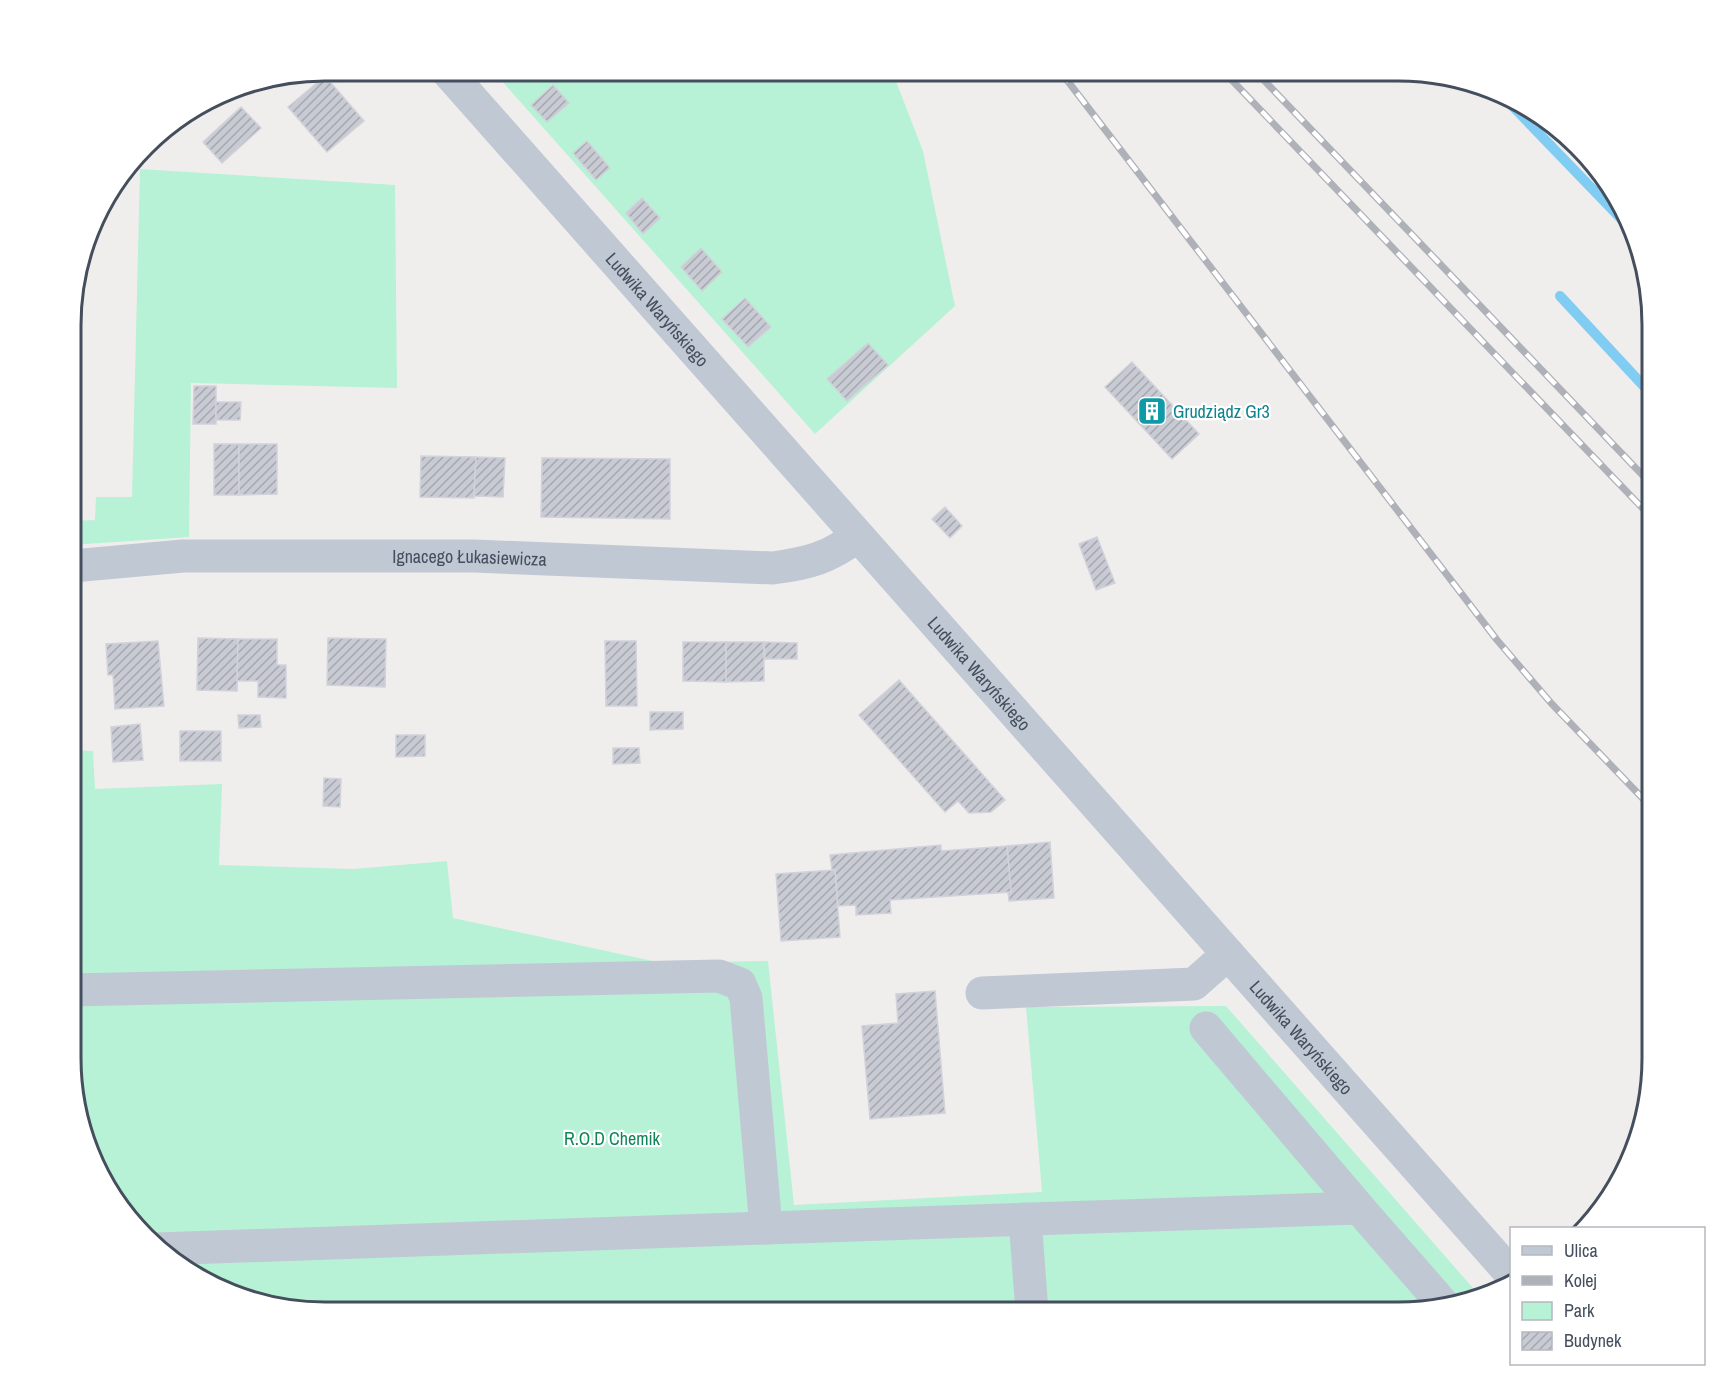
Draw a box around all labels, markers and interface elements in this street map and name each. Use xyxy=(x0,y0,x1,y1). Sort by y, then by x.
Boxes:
street label: Ludwika Waryńskiego xyxy=(600,247,715,372)
building icon: Grudziądz Gr3 xyxy=(1136,395,1168,427)
place label: Grudziądz Gr3 xyxy=(1173,399,1270,424)
street label: Ignacego Łukasiewicza xyxy=(392,543,547,571)
street label: Ludwika Waryńskiego xyxy=(922,611,1037,736)
street label: Ludwika Waryńskiego xyxy=(1244,975,1359,1100)
park label: R.O.D Chemik xyxy=(564,1126,661,1151)
legend xyxy=(1510,1227,1705,1365)
text: Ulica xyxy=(1564,1238,1598,1263)
text: Kolej xyxy=(1564,1268,1597,1293)
text: Park xyxy=(1564,1298,1595,1323)
text: Budynek xyxy=(1564,1328,1622,1353)

